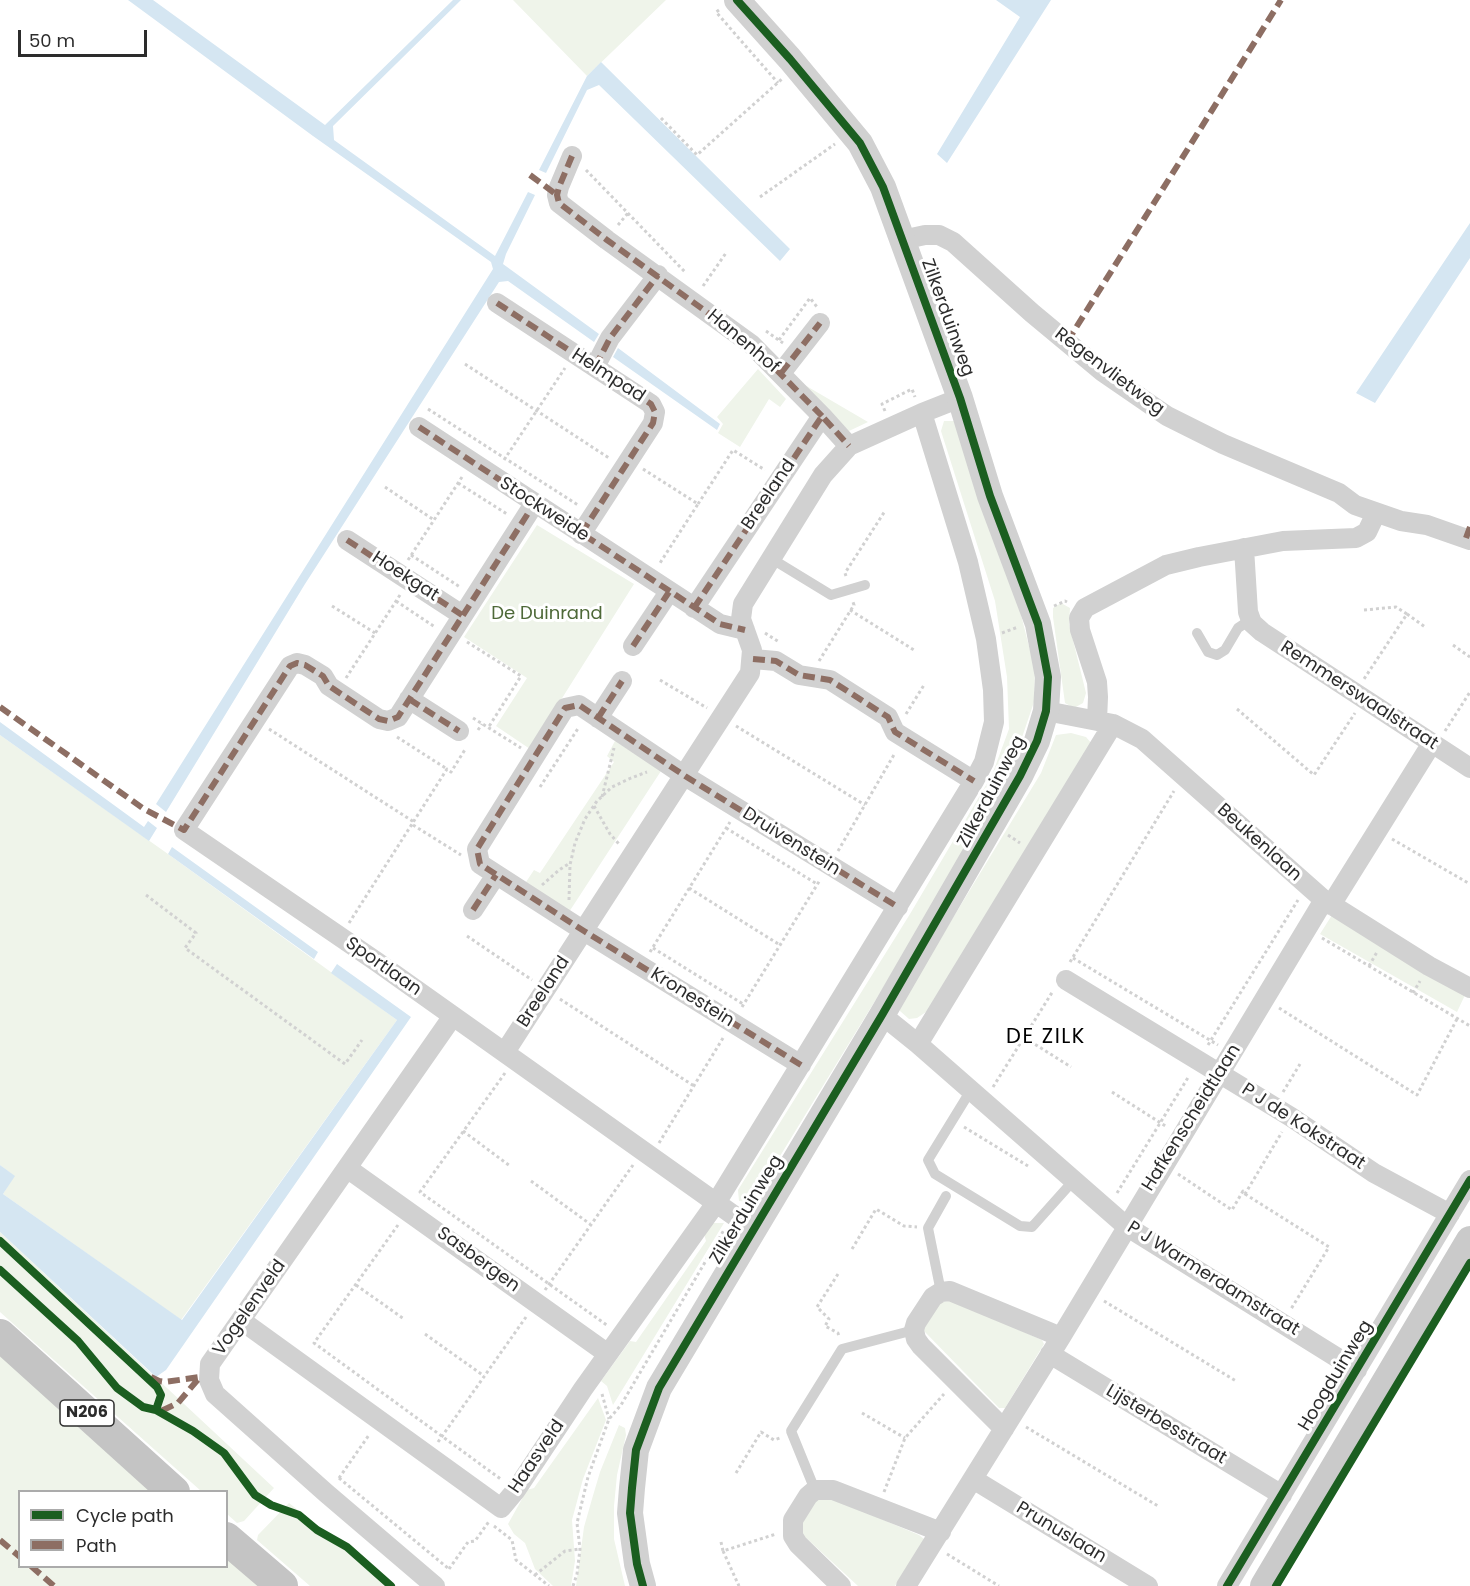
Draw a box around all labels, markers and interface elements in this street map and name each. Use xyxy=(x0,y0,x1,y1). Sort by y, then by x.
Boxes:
scale bar xyxy=(21,18,150,56)
text: 50 m xyxy=(29,28,75,53)
street label: Zilkerduinweg xyxy=(916,256,978,380)
street label: Hanenhof xyxy=(702,306,784,378)
street label: Regenvlietweg xyxy=(1050,324,1168,420)
street label: Helmpad xyxy=(567,344,649,408)
street label: Breeland xyxy=(738,456,800,534)
street label: Stockweide xyxy=(495,473,593,547)
street label: Hoekgat xyxy=(368,547,442,607)
park label: De Duinrand xyxy=(491,603,603,625)
street label: Remmerswaalstraat xyxy=(1276,637,1442,755)
street label: Zilkerduinweg xyxy=(953,732,1031,852)
street label: Beukenlaan xyxy=(1212,800,1306,886)
street label: Druivenstein xyxy=(738,803,844,881)
street label: Sportlaan xyxy=(341,933,425,1001)
street label: Breeland xyxy=(513,952,575,1032)
street label: Kronestein xyxy=(646,964,738,1032)
district label: DE ZILK xyxy=(1006,1025,1086,1051)
street label: Hafkenscheidtlaan xyxy=(1138,1041,1246,1195)
street label: P J de Kokstraat xyxy=(1237,1079,1369,1175)
street label: Zilkerduinweg xyxy=(706,1152,788,1268)
street label: P J Warmerdamstraat xyxy=(1123,1217,1303,1341)
street label: Sasbergen xyxy=(432,1223,524,1297)
street label: Vogelenveld xyxy=(209,1256,291,1360)
street label: Hoogduinweg xyxy=(1294,1317,1378,1435)
street label: Lijsterbesstraat xyxy=(1102,1381,1230,1469)
road number: N206 xyxy=(60,1400,114,1426)
street label: Haasveld xyxy=(505,1416,569,1498)
legend xyxy=(18,1490,228,1568)
street label: Prunuslaan xyxy=(1012,1498,1110,1568)
text: Cycle path xyxy=(76,1503,174,1528)
text: Path xyxy=(76,1533,117,1558)

